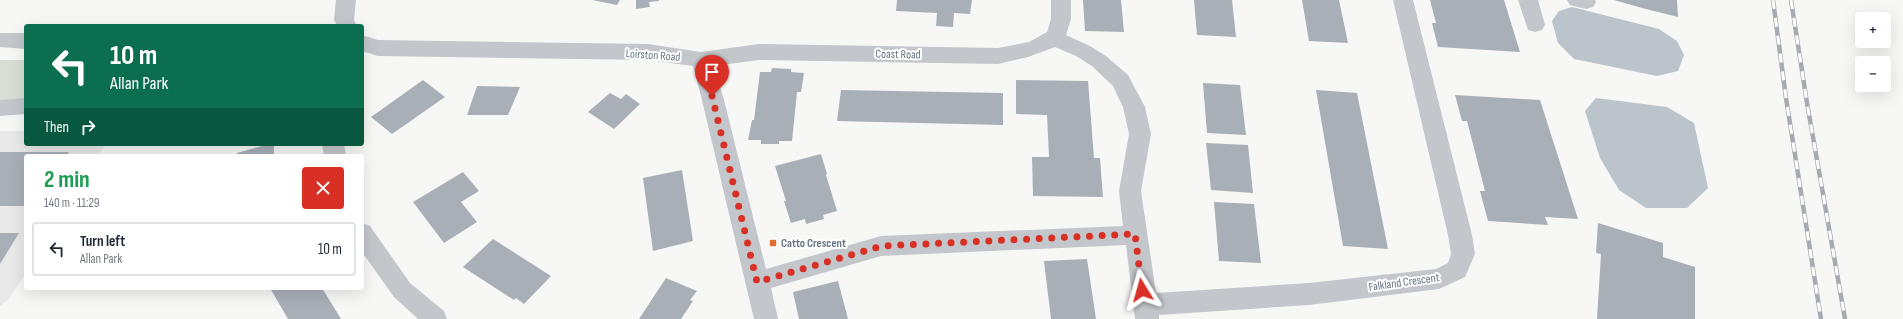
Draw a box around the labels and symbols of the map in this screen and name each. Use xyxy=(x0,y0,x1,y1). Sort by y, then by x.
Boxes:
street label: Loirston Road xyxy=(625,46,681,65)
street label: Coast Road xyxy=(875,47,921,62)
pin xyxy=(695,55,729,96)
place label: Catto Crescent xyxy=(781,236,846,251)
marker: Catto Crescent xyxy=(768,238,778,248)
position arrow xyxy=(1121,269,1163,311)
street label: Falkland Crescent xyxy=(1368,270,1441,295)

